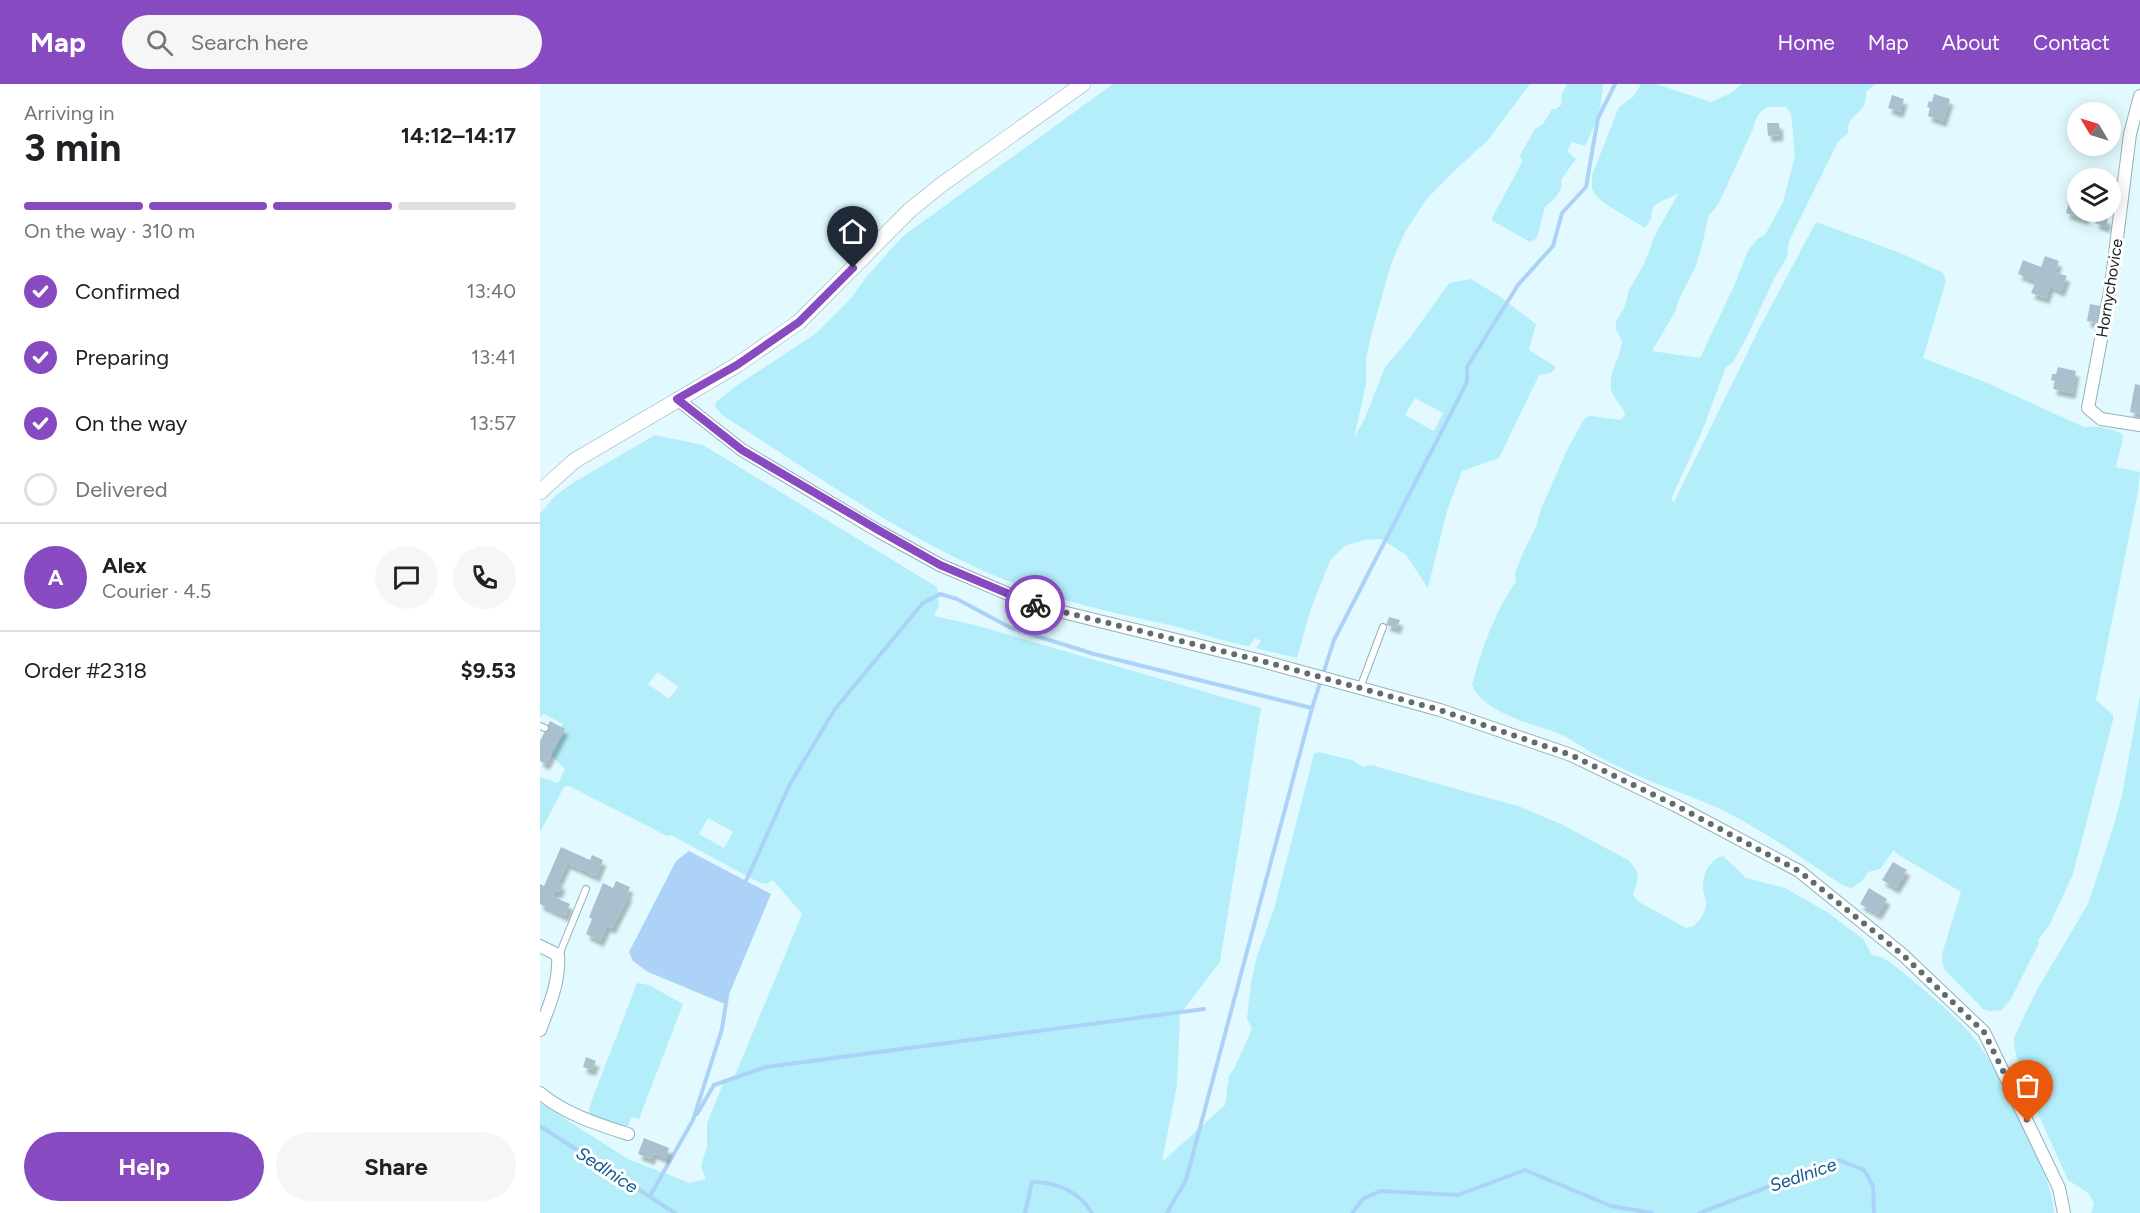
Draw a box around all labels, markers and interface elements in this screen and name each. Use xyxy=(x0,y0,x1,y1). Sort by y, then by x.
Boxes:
search box xyxy=(122,15,542,69)
text: Map xyxy=(30,25,86,59)
icon: search xyxy=(143,26,176,59)
text: Search here xyxy=(191,29,308,56)
text: Home xyxy=(1778,30,1835,55)
text: Map xyxy=(1868,30,1909,55)
text: About xyxy=(1942,30,2000,55)
text: Contact xyxy=(2033,30,2110,55)
text: Arriving in xyxy=(24,101,114,125)
north arrow xyxy=(2067,102,2121,156)
map controls xyxy=(2067,102,2121,222)
text: 14:12–14:17 xyxy=(401,122,516,149)
text: 3 min xyxy=(24,124,121,171)
button: layers xyxy=(2067,168,2121,222)
pin xyxy=(827,206,878,268)
icon: home xyxy=(836,215,869,248)
text: On the way · 310 m xyxy=(24,219,195,243)
street label: Hornychovice xyxy=(2092,237,2127,339)
icon: check xyxy=(24,275,57,308)
text: Confirmed xyxy=(75,278,180,305)
text: 13:40 xyxy=(467,279,516,303)
icon: check xyxy=(24,341,57,374)
text: Preparing xyxy=(75,344,169,371)
text: 13:41 xyxy=(471,345,516,369)
icon: check xyxy=(24,407,57,440)
text: On the way xyxy=(75,410,187,437)
text: 13:57 xyxy=(470,411,516,435)
text: Delivered xyxy=(75,476,168,503)
button: chat xyxy=(375,546,438,609)
button: phone xyxy=(453,546,516,609)
text: Alex xyxy=(102,552,147,579)
text: A xyxy=(48,564,63,591)
courier xyxy=(1005,575,1065,635)
text: Courier · 4.5 xyxy=(102,579,211,603)
icon: bike xyxy=(1019,589,1052,622)
text: Order #2318 xyxy=(24,657,147,684)
text: $9.53 xyxy=(461,657,516,684)
pin xyxy=(2002,1060,2053,1122)
icon: bag xyxy=(2011,1069,2044,1102)
button: Help xyxy=(24,1132,264,1201)
button: Share xyxy=(276,1132,516,1201)
water label: Sedlnice xyxy=(572,1142,642,1198)
water label: Sedlnice xyxy=(1767,1153,1839,1197)

